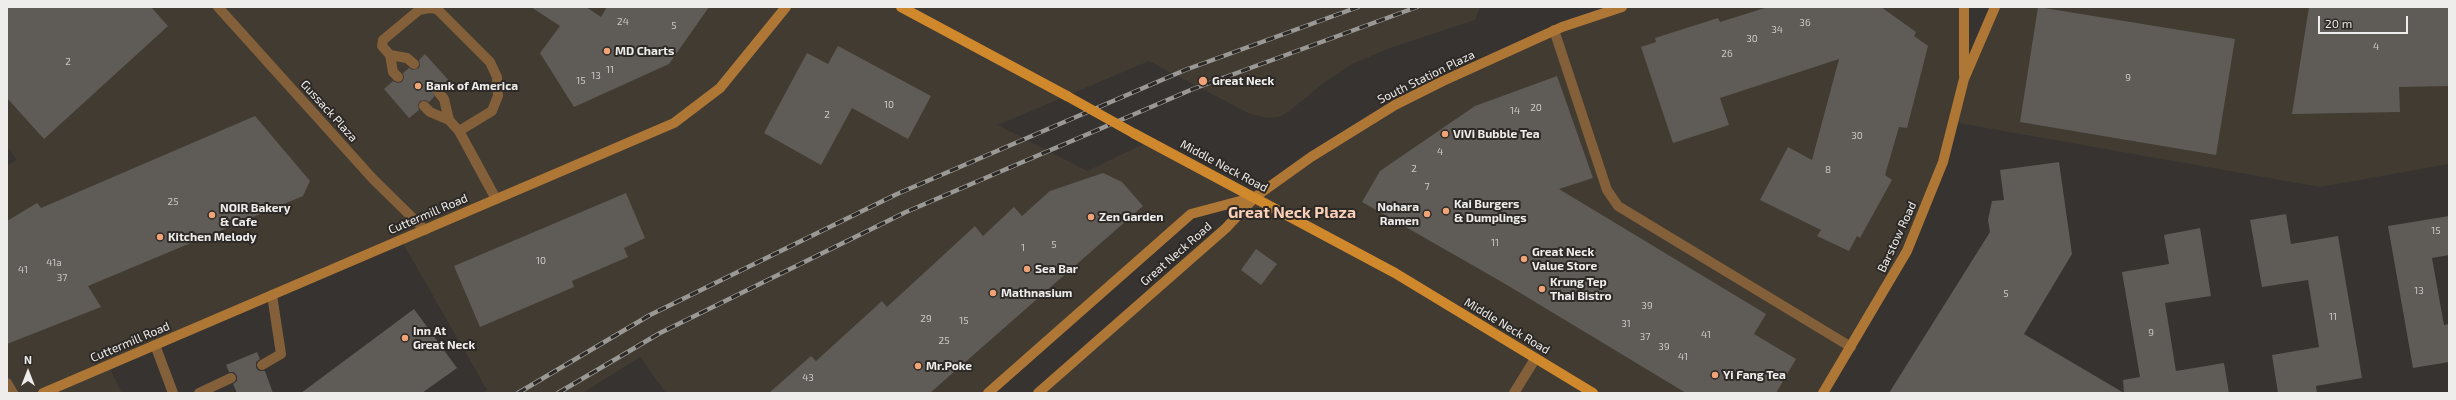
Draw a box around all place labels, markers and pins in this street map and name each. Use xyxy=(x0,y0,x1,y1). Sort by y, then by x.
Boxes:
place label: MD Charts xyxy=(615,44,674,58)
marker: MD Charts xyxy=(602,46,612,56)
place label: Great Neck xyxy=(1212,74,1274,88)
marker: Great Neck xyxy=(1197,75,1209,87)
place label: Bank of America xyxy=(426,79,518,93)
marker: Bank of America xyxy=(413,81,423,91)
place label: ViVi Bubble Tea xyxy=(1453,127,1540,141)
marker: ViVi Bubble Tea xyxy=(1440,129,1450,139)
place label: Kai Burgers & Dumplings xyxy=(1454,197,1527,225)
place label: Nohara Ramen xyxy=(1377,200,1419,228)
place label: NOIR Bakery & Cafe xyxy=(220,201,290,229)
marker: Kai Burgers & Dumplings xyxy=(1441,206,1451,216)
marker: Nohara Ramen xyxy=(1422,209,1432,219)
marker: NOIR Bakery & Cafe xyxy=(207,210,217,220)
place label: Zen Garden xyxy=(1099,210,1163,224)
marker: Zen Garden xyxy=(1086,212,1096,222)
place label: Kitchen Melody xyxy=(168,230,256,244)
marker: Kitchen Melody xyxy=(155,232,165,242)
place label: Great Neck Value Store xyxy=(1532,245,1597,273)
marker: Great Neck Value Store xyxy=(1519,254,1529,264)
place label: Sea Bar xyxy=(1035,262,1078,276)
marker: Sea Bar xyxy=(1022,264,1032,274)
place label: Krung Tep Thai Bistro xyxy=(1550,275,1612,303)
marker: Krung Tep Thai Bistro xyxy=(1537,284,1547,294)
place label: Mathnasium xyxy=(1001,286,1072,300)
marker: Mathnasium xyxy=(988,288,998,298)
place label: Inn At Great Neck xyxy=(413,324,475,352)
marker: Inn At Great Neck xyxy=(400,333,410,343)
place label: Mr.Poke xyxy=(926,359,972,373)
marker: Mr.Poke xyxy=(913,361,923,371)
place label: Yi Fang Tea xyxy=(1723,368,1786,382)
marker: Yi Fang Tea xyxy=(1710,370,1720,380)

